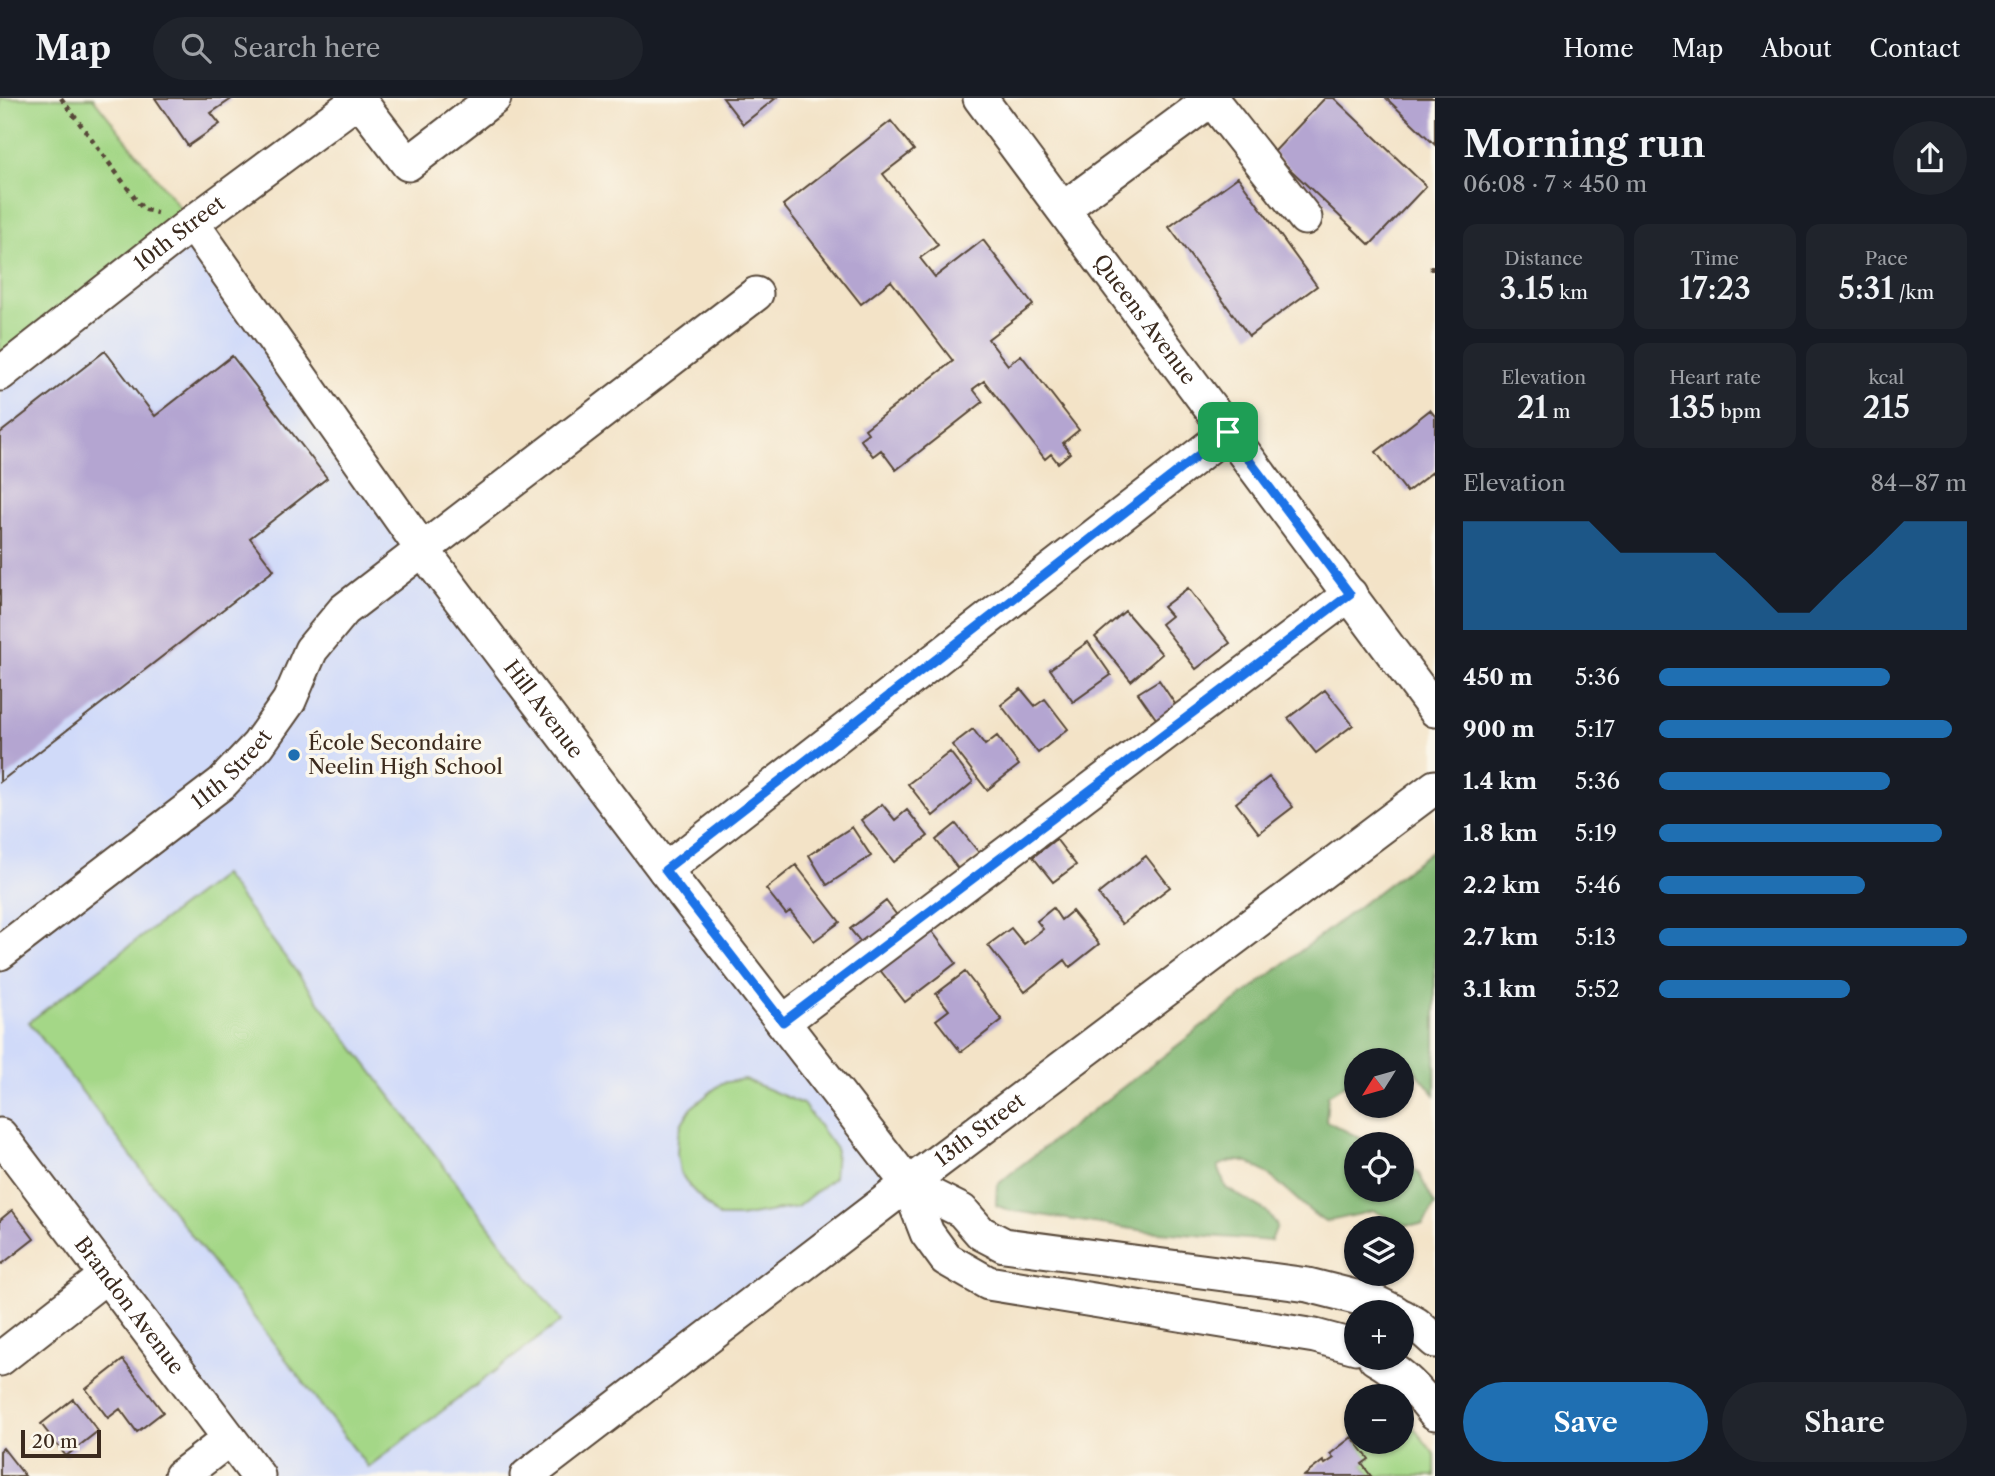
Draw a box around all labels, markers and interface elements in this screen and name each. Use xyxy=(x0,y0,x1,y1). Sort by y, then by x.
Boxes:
search box xyxy=(153,17,643,80)
text: Map xyxy=(35,28,111,69)
icon: search xyxy=(177,29,215,67)
text: Search here xyxy=(233,32,380,64)
text: Home xyxy=(1563,34,1634,63)
text: Map xyxy=(1672,34,1723,63)
text: About xyxy=(1761,34,1832,63)
text: Contact xyxy=(1870,34,1960,63)
text: Morning run xyxy=(1463,120,1706,167)
button: share xyxy=(1893,121,1967,195)
text: 06:08 · 7 × 450 m xyxy=(1463,170,1647,198)
street label: 10th Street xyxy=(129,190,230,276)
text: Distance xyxy=(1504,247,1583,270)
text: Time xyxy=(1691,247,1739,270)
text: Pace xyxy=(1865,247,1908,270)
street label: Queens Avenue xyxy=(1089,249,1202,389)
text: 3.15 xyxy=(1499,270,1554,307)
text: 17:23 xyxy=(1679,270,1751,307)
text: 5:31 xyxy=(1838,270,1894,307)
text: km xyxy=(1554,281,1588,304)
text: /km xyxy=(1894,281,1934,304)
text: Elevation xyxy=(1501,366,1586,389)
text: Heart rate xyxy=(1669,366,1761,389)
text: kcal xyxy=(1868,366,1904,389)
text: 21 xyxy=(1517,389,1548,426)
text: 135 xyxy=(1669,389,1715,426)
text: 215 xyxy=(1863,389,1910,426)
text: m xyxy=(1548,400,1570,423)
text: bpm xyxy=(1715,400,1761,423)
pin xyxy=(1198,402,1258,462)
icon: arrive xyxy=(1209,413,1247,451)
text: Elevation xyxy=(1463,469,1566,497)
text: 84–87 m xyxy=(1870,469,1967,497)
street label: Hill Avenue xyxy=(499,655,589,763)
text: 450 m xyxy=(1463,663,1533,691)
text: 5:36 xyxy=(1575,663,1620,691)
text: 900 m xyxy=(1463,715,1535,743)
text: 5:17 xyxy=(1575,715,1615,743)
street label: 11th Street xyxy=(186,724,277,814)
place label: École Secondaire Neelin High School xyxy=(308,730,503,779)
marker: École Secondaire Neelin High School xyxy=(286,747,302,763)
text: 1.4 km xyxy=(1463,767,1537,795)
text: 5:36 xyxy=(1575,767,1620,795)
text: 1.8 km xyxy=(1463,819,1538,847)
text: 5:19 xyxy=(1575,819,1617,847)
text: 2.2 km xyxy=(1463,871,1540,899)
text: 5:46 xyxy=(1575,871,1621,899)
text: 2.7 km xyxy=(1463,923,1539,951)
text: 5:13 xyxy=(1575,923,1616,951)
text: 3.1 km xyxy=(1463,975,1537,1003)
text: 5:52 xyxy=(1575,975,1620,1003)
north arrow xyxy=(1344,1048,1414,1118)
map controls xyxy=(1344,1048,1414,1454)
street label: 13th Street xyxy=(930,1087,1030,1171)
button: locate xyxy=(1344,1132,1414,1202)
button: layers xyxy=(1344,1216,1414,1286)
street label: Brandon Avenue xyxy=(70,1232,190,1379)
button: + xyxy=(1344,1300,1414,1370)
button: Save xyxy=(1463,1382,1708,1462)
button: Share xyxy=(1722,1382,1967,1462)
button: − xyxy=(1344,1384,1414,1454)
scale bar xyxy=(21,1427,102,1459)
text: 20 m xyxy=(32,1430,78,1453)

